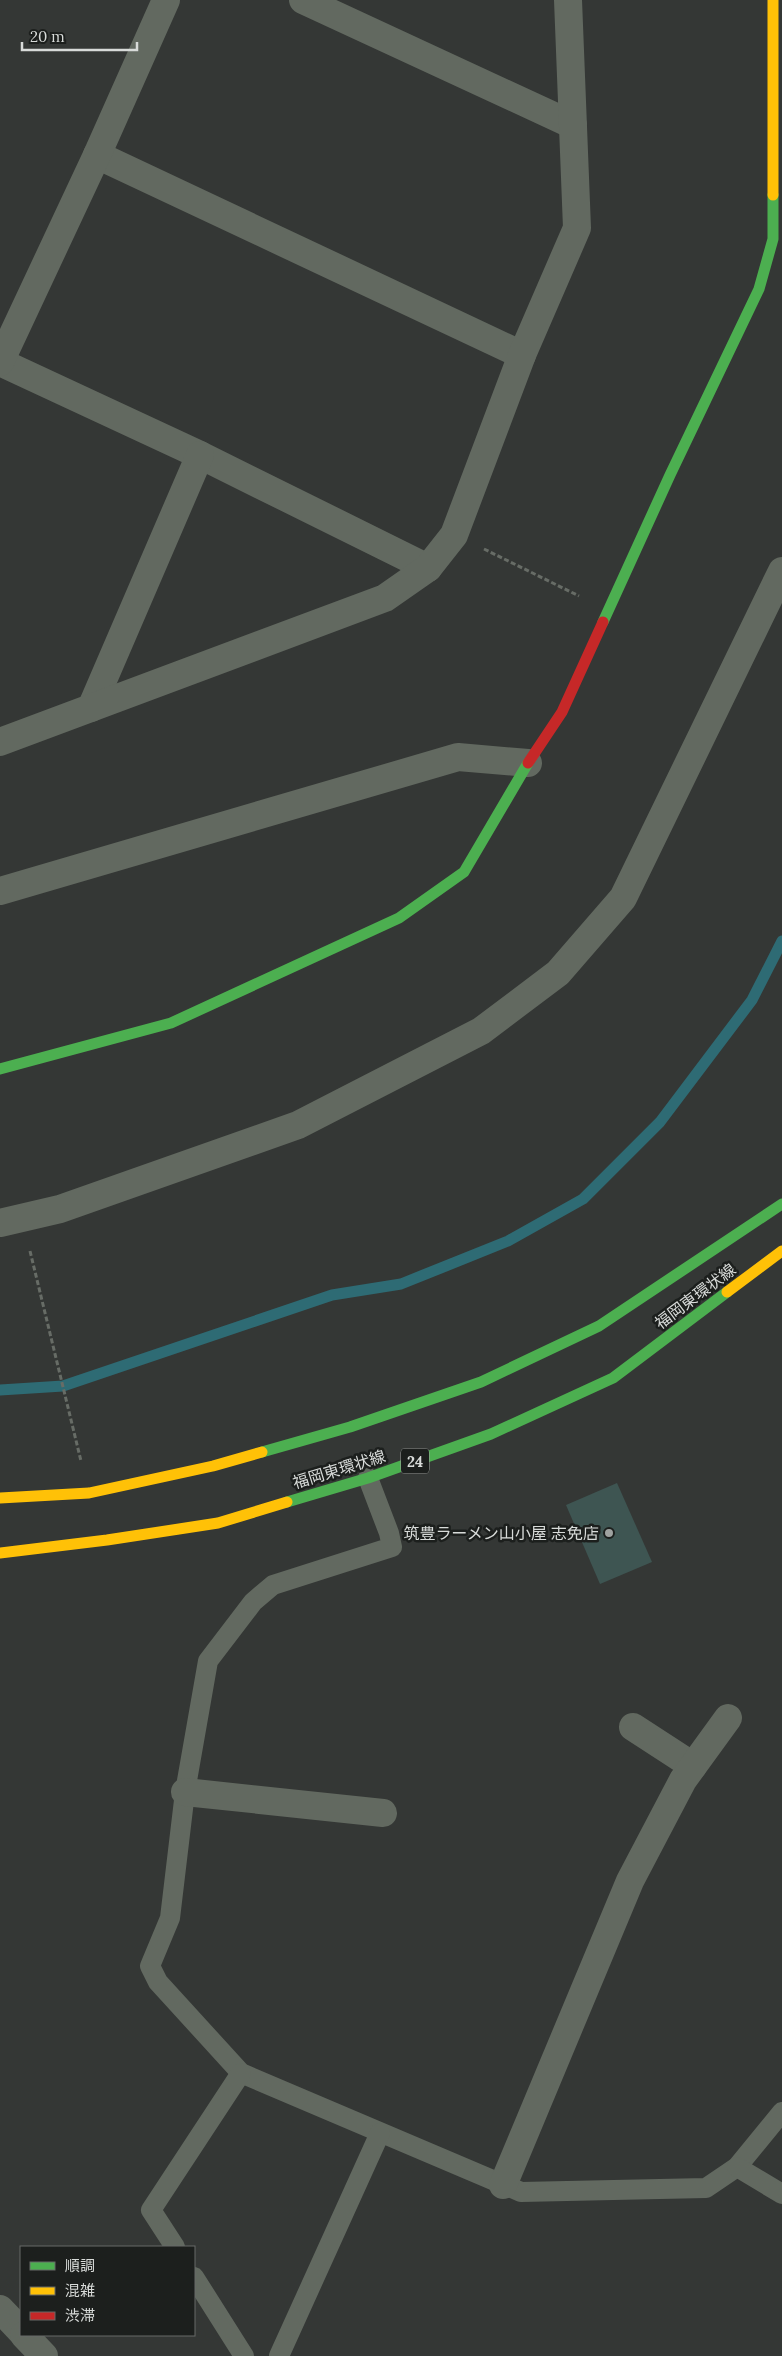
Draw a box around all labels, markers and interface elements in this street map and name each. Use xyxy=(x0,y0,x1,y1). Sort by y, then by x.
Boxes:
scale bar xyxy=(22,20,138,52)
text: 20 m xyxy=(30,27,65,46)
street label: 福岡東環状線 xyxy=(651,1259,739,1333)
street label: 福岡東環状線 xyxy=(290,1445,388,1493)
road number: 24 xyxy=(401,1448,429,1474)
place label: 筑豊ラーメン山小屋 志免店 xyxy=(403,1523,599,1543)
marker: 筑豊ラーメン山小屋 志免店 xyxy=(603,1527,615,1539)
legend xyxy=(20,2246,195,2336)
text: 順調 xyxy=(65,2256,95,2275)
text: 混雑 xyxy=(65,2281,95,2300)
text: 渋滞 xyxy=(65,2306,95,2325)

